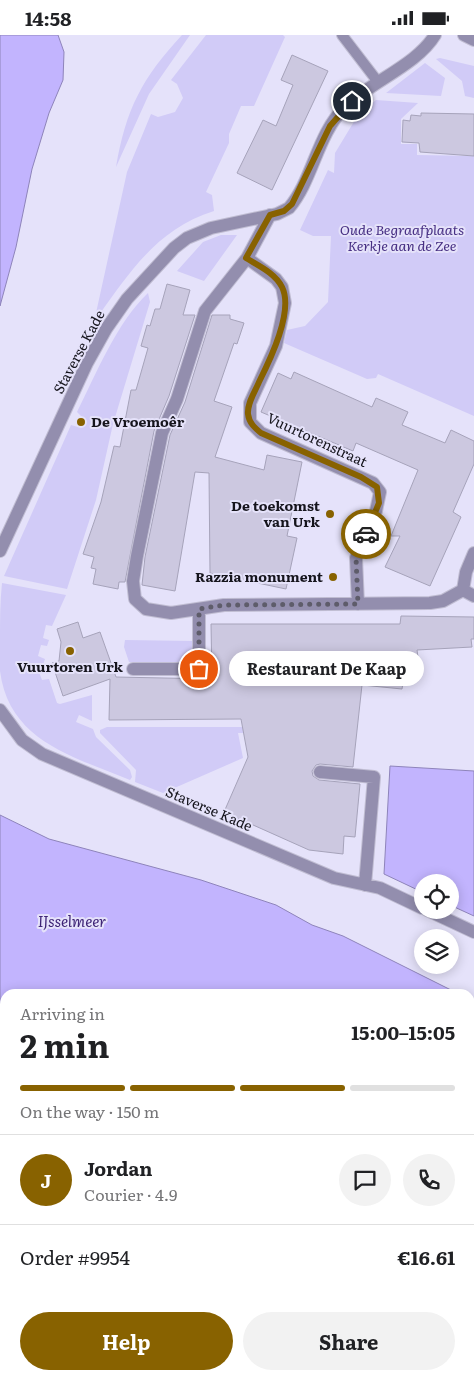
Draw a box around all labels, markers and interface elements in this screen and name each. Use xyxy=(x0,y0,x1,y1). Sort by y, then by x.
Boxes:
text: 14:58 xyxy=(25,4,71,32)
pin xyxy=(331,80,373,122)
icon: home xyxy=(338,87,366,115)
park label: Oude Begraafplaats Kerkje aan de Zee xyxy=(340,219,464,255)
street label: Staverse Kade xyxy=(48,306,109,397)
street label: Vuurtorenstraat xyxy=(264,407,371,471)
place label: De Vroemoêr xyxy=(91,411,185,431)
marker: De Vroemoêr xyxy=(75,416,87,428)
place label: De toekomst van Urk xyxy=(231,495,321,531)
marker: De toekomst van Urk xyxy=(324,508,336,520)
courier xyxy=(341,509,391,559)
icon: car xyxy=(352,520,380,548)
place label: Razzia monument xyxy=(195,566,324,586)
marker: Razzia monument xyxy=(327,571,339,583)
marker: Vuurtoren Urk xyxy=(64,645,76,657)
pin xyxy=(178,648,220,690)
callout: Restaurant De Kaap xyxy=(229,651,424,687)
icon: bag xyxy=(185,655,213,683)
place label: Vuurtoren Urk xyxy=(17,656,124,676)
text: Restaurant De Kaap xyxy=(247,656,406,680)
street label: Staverse Kade xyxy=(163,781,256,835)
map controls xyxy=(414,874,459,974)
button: locate xyxy=(414,874,459,919)
water label: IJsselmeer xyxy=(38,909,106,932)
button: layers xyxy=(414,929,459,974)
text: Arriving in xyxy=(20,1001,105,1025)
text: 15:00–15:05 xyxy=(351,1018,455,1046)
text: 2 min xyxy=(20,1020,109,1068)
text: On the way · 150 m xyxy=(20,1099,159,1123)
text: Jordan xyxy=(84,1154,153,1182)
button: chat xyxy=(339,1154,391,1206)
button: phone xyxy=(403,1154,455,1206)
text: J xyxy=(41,1166,51,1194)
text: Courier · 4.9 xyxy=(84,1182,177,1206)
text: Order #9954 xyxy=(20,1243,130,1271)
text: €16.61 xyxy=(398,1243,455,1271)
button: Help xyxy=(20,1312,233,1370)
button: Share xyxy=(243,1312,455,1370)

